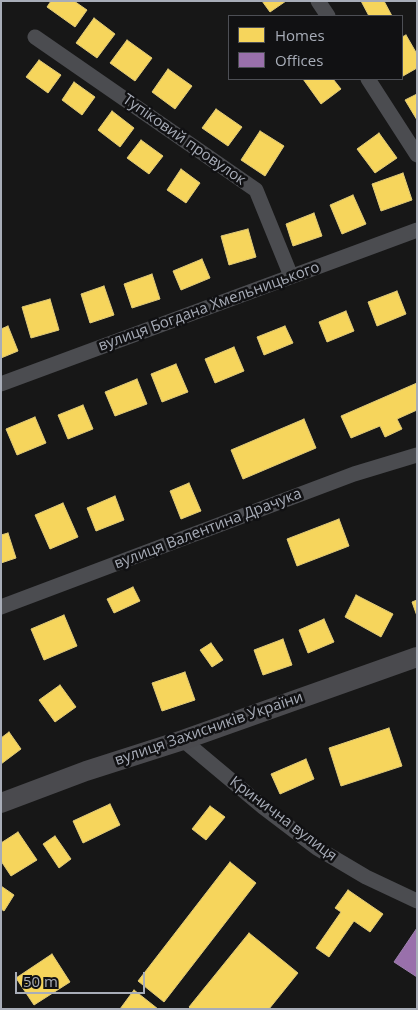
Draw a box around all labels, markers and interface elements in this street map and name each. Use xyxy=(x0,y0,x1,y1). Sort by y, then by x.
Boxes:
legend xyxy=(228,15,403,80)
text: Homes xyxy=(275,25,325,45)
text: Offices xyxy=(275,50,323,70)
street label: Тупіковий провулок xyxy=(119,91,249,189)
street label: вулиця Богдана Хмельницького xyxy=(96,258,322,356)
street label: вулиця Валентина Драчука xyxy=(112,485,304,573)
street label: вулиця Захисників України xyxy=(113,688,305,770)
street label: Кринична вулиця xyxy=(226,773,340,865)
scale bar xyxy=(18,962,148,994)
text: 50 m xyxy=(23,971,58,991)

